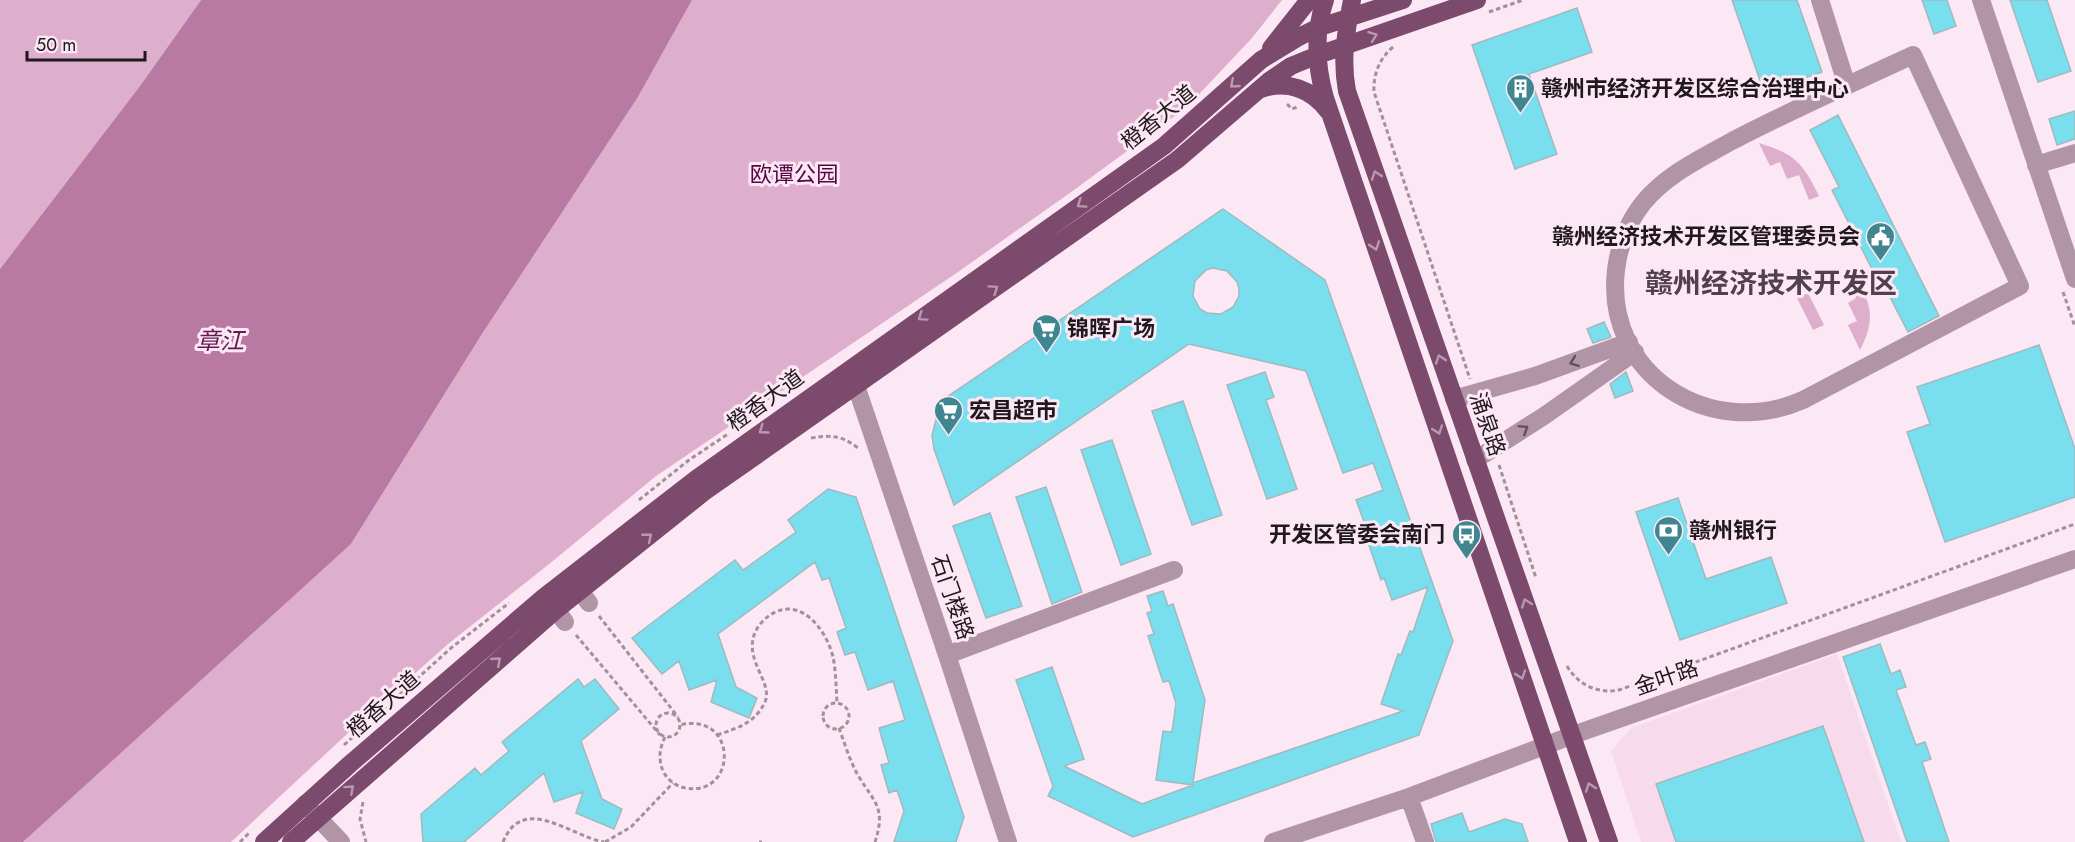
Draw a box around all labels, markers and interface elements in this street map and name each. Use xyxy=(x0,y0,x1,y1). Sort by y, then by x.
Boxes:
scale bar xyxy=(27,24,146,62)
one-way arrow xyxy=(1367,31,1378,43)
text: 50 m xyxy=(36,32,76,58)
building icon: 赣州市经济开发区综合治理中心 xyxy=(1504,72,1536,114)
place label: 赣州市经济开发区综合治理中心 xyxy=(1541,72,1849,104)
street label: 橙香大道 xyxy=(1114,77,1202,157)
one-way arrow xyxy=(1230,77,1241,88)
park label: 欧谭公园 xyxy=(750,158,838,190)
one-way arrow xyxy=(1371,170,1383,181)
one-way arrow xyxy=(1077,197,1088,208)
place label: 赣州经济技术开发区管理委员会 xyxy=(1552,220,1860,252)
public building icon: 赣州经济技术开发区管理委员会 xyxy=(1865,220,1897,262)
one-way arrow xyxy=(1368,240,1381,251)
district label: 赣州经济技术开发区 xyxy=(1645,263,1897,304)
one-way arrow xyxy=(987,285,998,296)
one-way arrow xyxy=(918,310,929,321)
supermarket icon: 锦晖广场 xyxy=(1030,312,1062,354)
place label: 锦晖广场 xyxy=(1067,312,1155,344)
water label: 章江 xyxy=(196,323,247,358)
one-way arrow xyxy=(1434,354,1447,365)
one-way arrow xyxy=(1569,354,1580,367)
street label: 橙香大道 xyxy=(720,361,810,439)
street label: 涌泉路 xyxy=(1462,388,1514,460)
supermarket icon: 宏昌超市 xyxy=(932,394,964,436)
place label: 宏昌超市 xyxy=(969,394,1057,426)
one-way arrow xyxy=(759,423,770,434)
one-way arrow xyxy=(1431,424,1443,435)
one-way arrow xyxy=(1518,424,1528,436)
bank icon: 赣州银行 xyxy=(1652,514,1684,556)
place label: 赣州银行 xyxy=(1689,514,1777,546)
place label: 开发区管委会南门 xyxy=(1269,518,1445,550)
bus stop icon: 开发区管委会南门 xyxy=(1450,518,1482,560)
one-way arrow xyxy=(641,534,652,545)
street label: 石门楼路 xyxy=(924,550,982,644)
one-way arrow xyxy=(1520,598,1533,608)
street label: 金叶路 xyxy=(1630,651,1702,703)
one-way arrow xyxy=(490,657,501,668)
street label: 橙香大道 xyxy=(339,663,427,745)
one-way arrow xyxy=(1514,669,1526,679)
one-way arrow xyxy=(1585,782,1598,793)
one-way arrow xyxy=(343,785,354,796)

